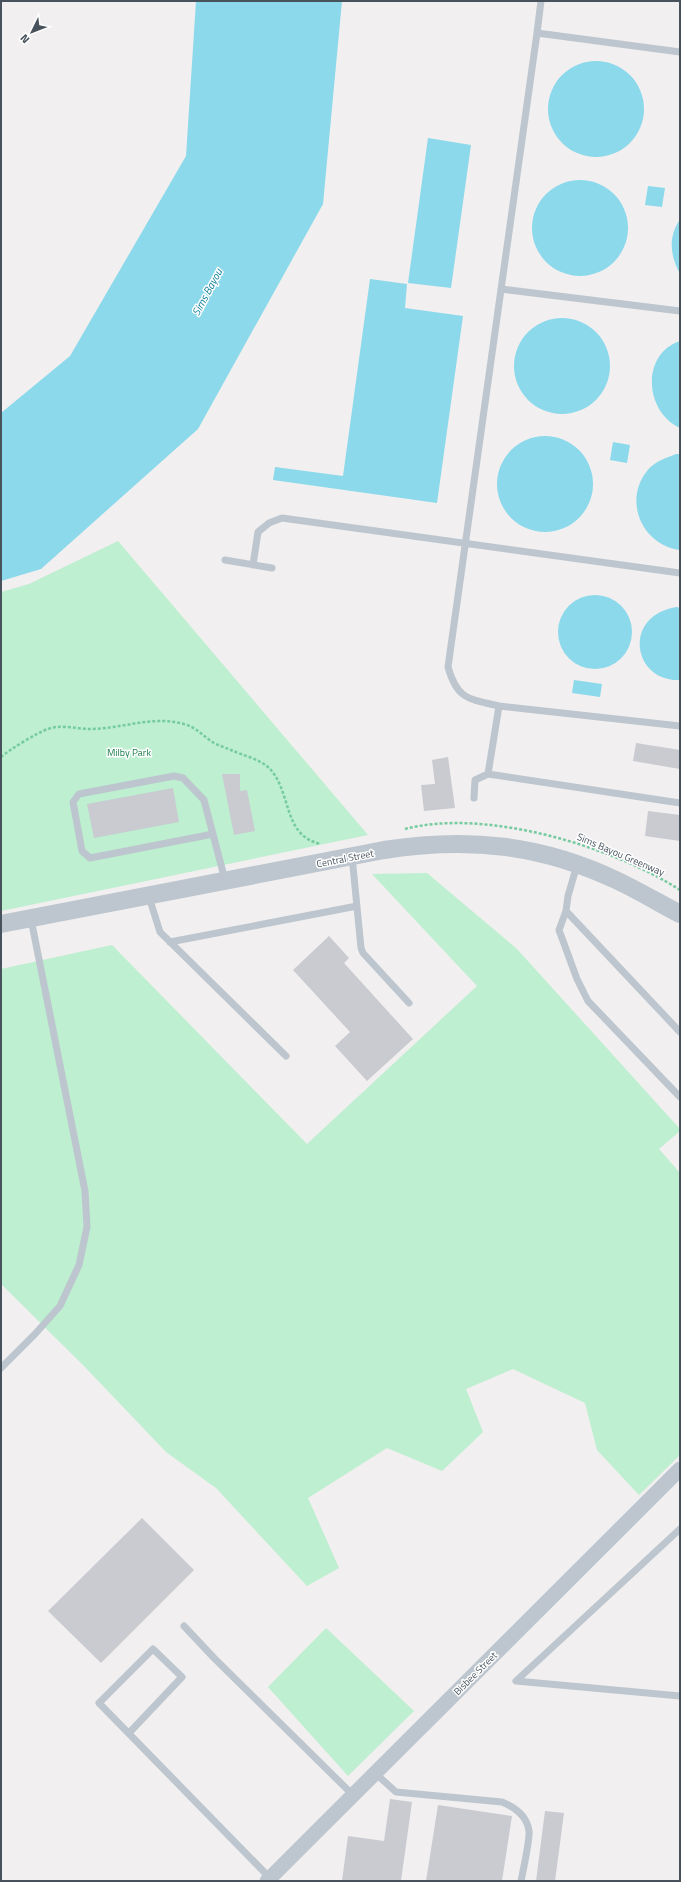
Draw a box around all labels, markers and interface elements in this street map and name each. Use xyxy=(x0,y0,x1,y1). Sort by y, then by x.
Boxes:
north arrow xyxy=(12,12,52,52)
text: N xyxy=(16,31,33,47)
water label: Sims Bayou xyxy=(188,264,227,318)
park label: Milby Park xyxy=(107,745,151,760)
street label: Sims Bayou Greenway xyxy=(575,829,667,880)
street label: Central Street xyxy=(315,846,375,871)
street label: Bisbee Street xyxy=(450,1648,501,1699)

